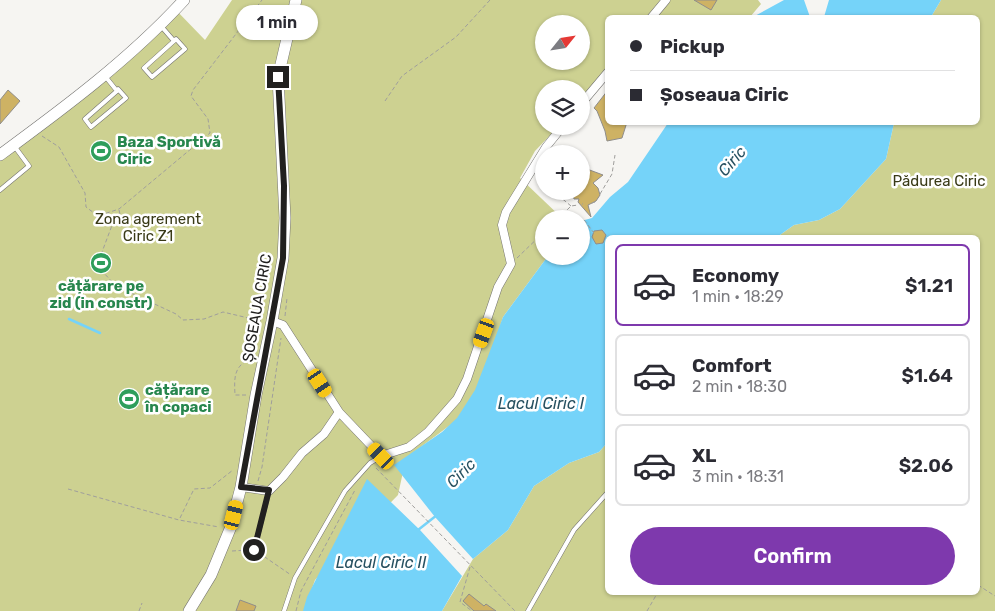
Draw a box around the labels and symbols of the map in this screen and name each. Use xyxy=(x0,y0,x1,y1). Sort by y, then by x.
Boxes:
callout: 1 min xyxy=(237,5,319,40)
north arrow xyxy=(535,15,590,70)
route end xyxy=(267,66,289,88)
place label: Baza Sportivă Ciric xyxy=(117,133,221,168)
sports icon: Baza Sportivă Ciric xyxy=(89,139,113,163)
water label: Ciric xyxy=(714,142,750,180)
park label: Pădurea Ciric xyxy=(893,172,985,190)
park label: Zona agrement Ciric Z1 xyxy=(95,210,201,245)
sports icon: cățărare pe zid (in constr) xyxy=(89,251,113,275)
street label: ȘOSEAUA CIRIC xyxy=(239,253,275,363)
place label: cățărare pe zid (in constr) xyxy=(49,277,153,312)
car xyxy=(471,316,496,350)
car xyxy=(305,366,334,400)
place label: cățărare în copaci xyxy=(144,381,212,416)
sports icon: cățărare în copaci xyxy=(117,387,141,411)
water label: Lacul Ciric I xyxy=(498,394,585,413)
car xyxy=(365,440,396,472)
water label: Ciric xyxy=(442,454,480,492)
car xyxy=(223,499,244,531)
route start xyxy=(243,539,265,561)
water label: Lacul Ciric II xyxy=(336,553,427,572)

